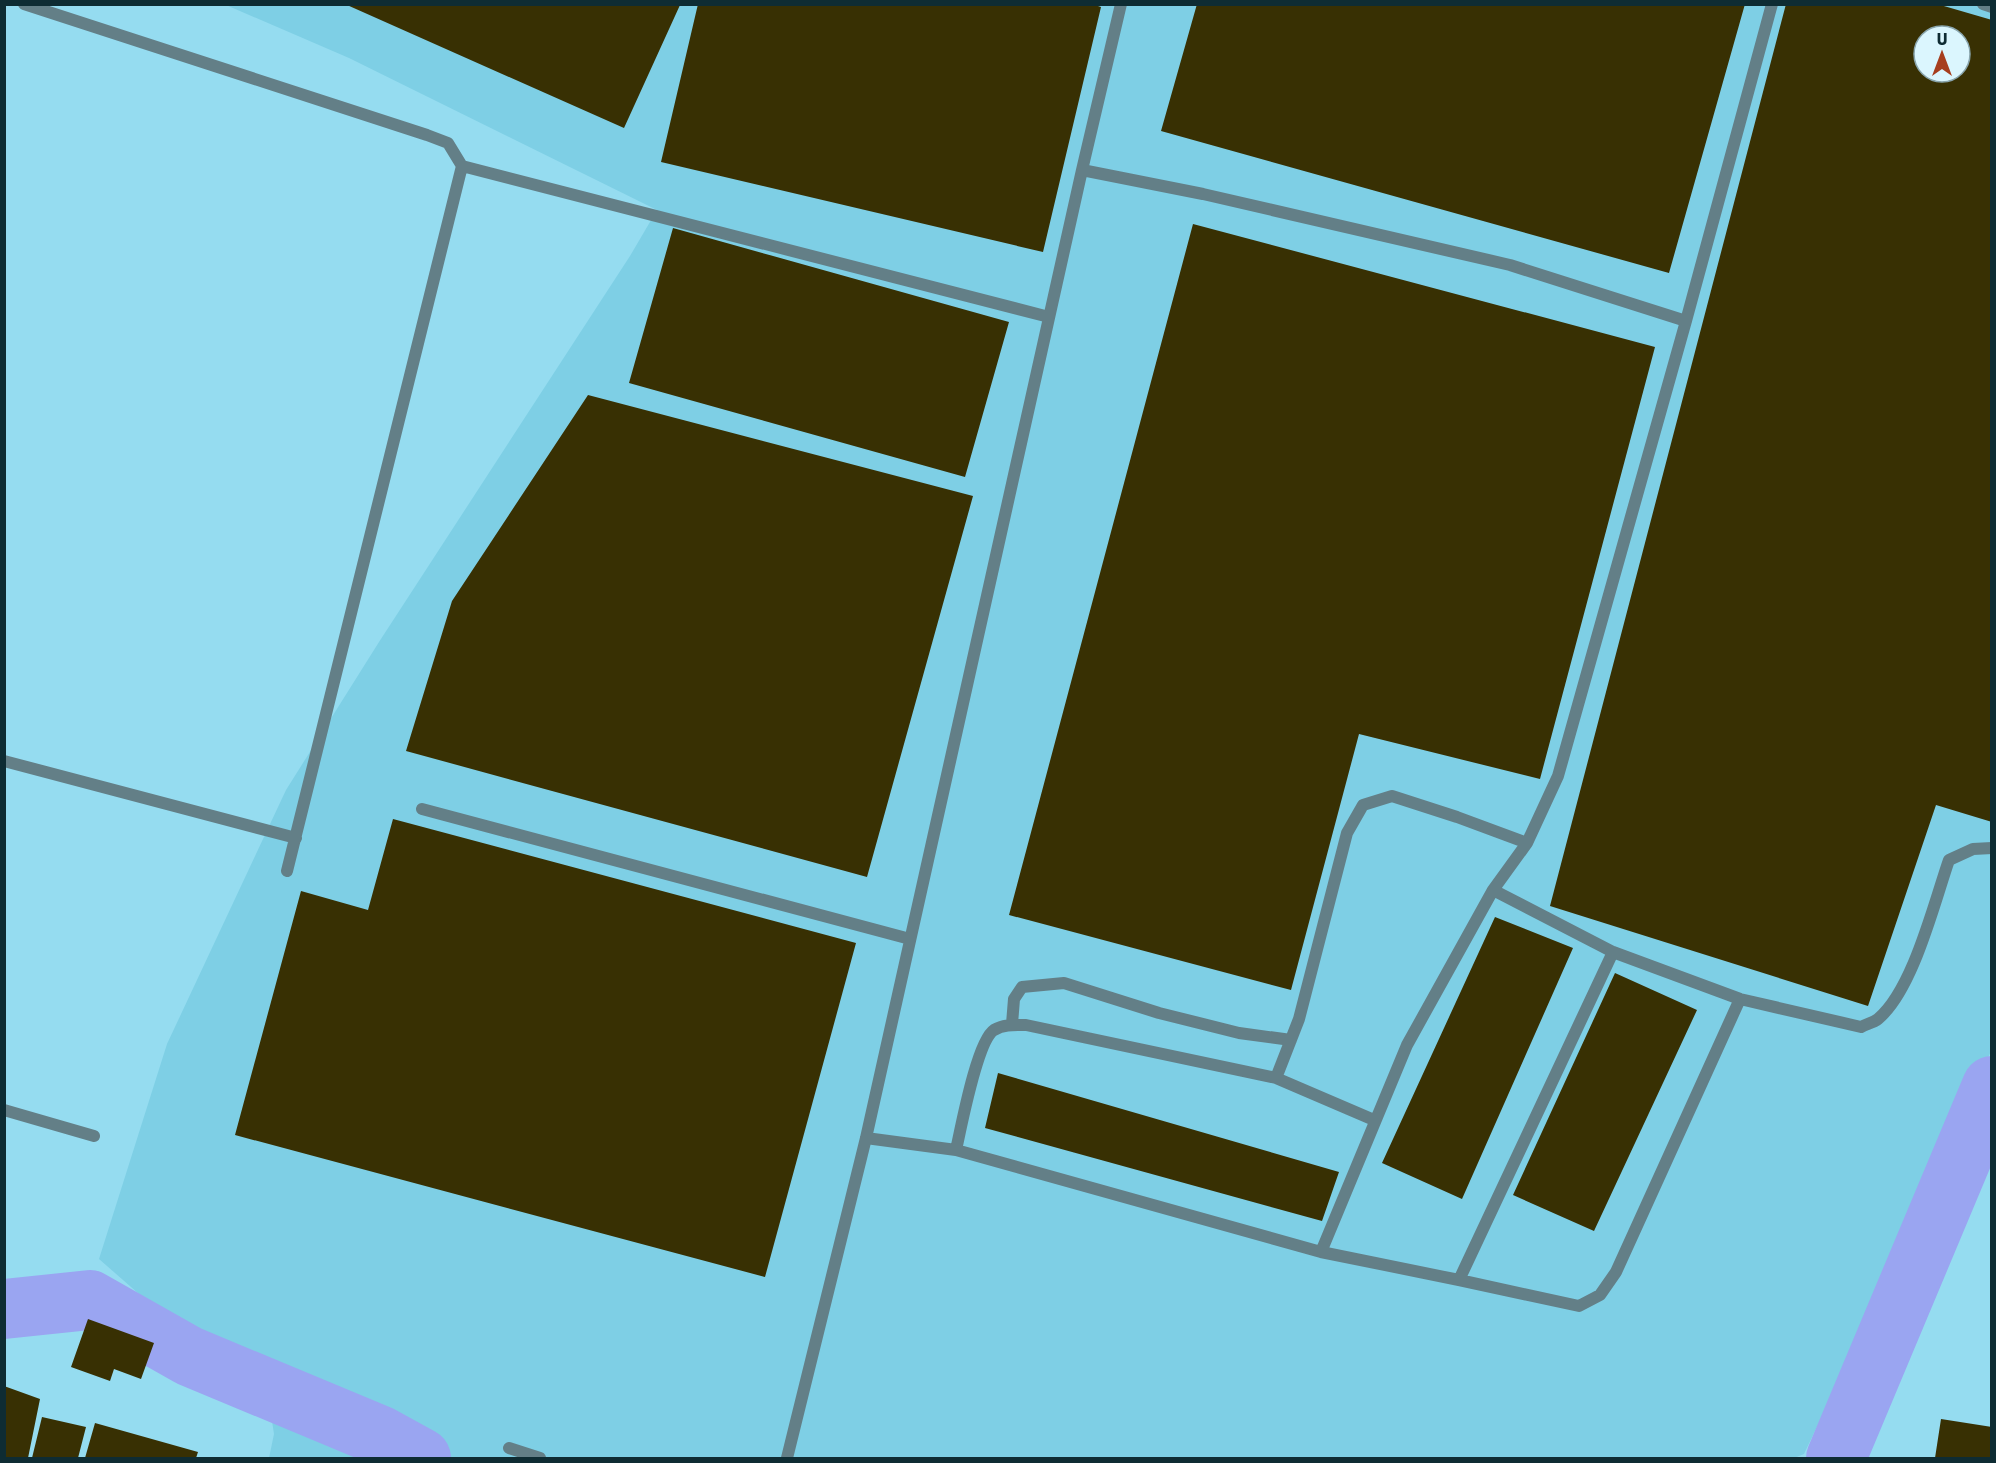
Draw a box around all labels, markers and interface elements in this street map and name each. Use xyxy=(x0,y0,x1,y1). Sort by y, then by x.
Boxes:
north arrow xyxy=(1912,24,1972,84)
text: U xyxy=(1936,28,1948,51)

